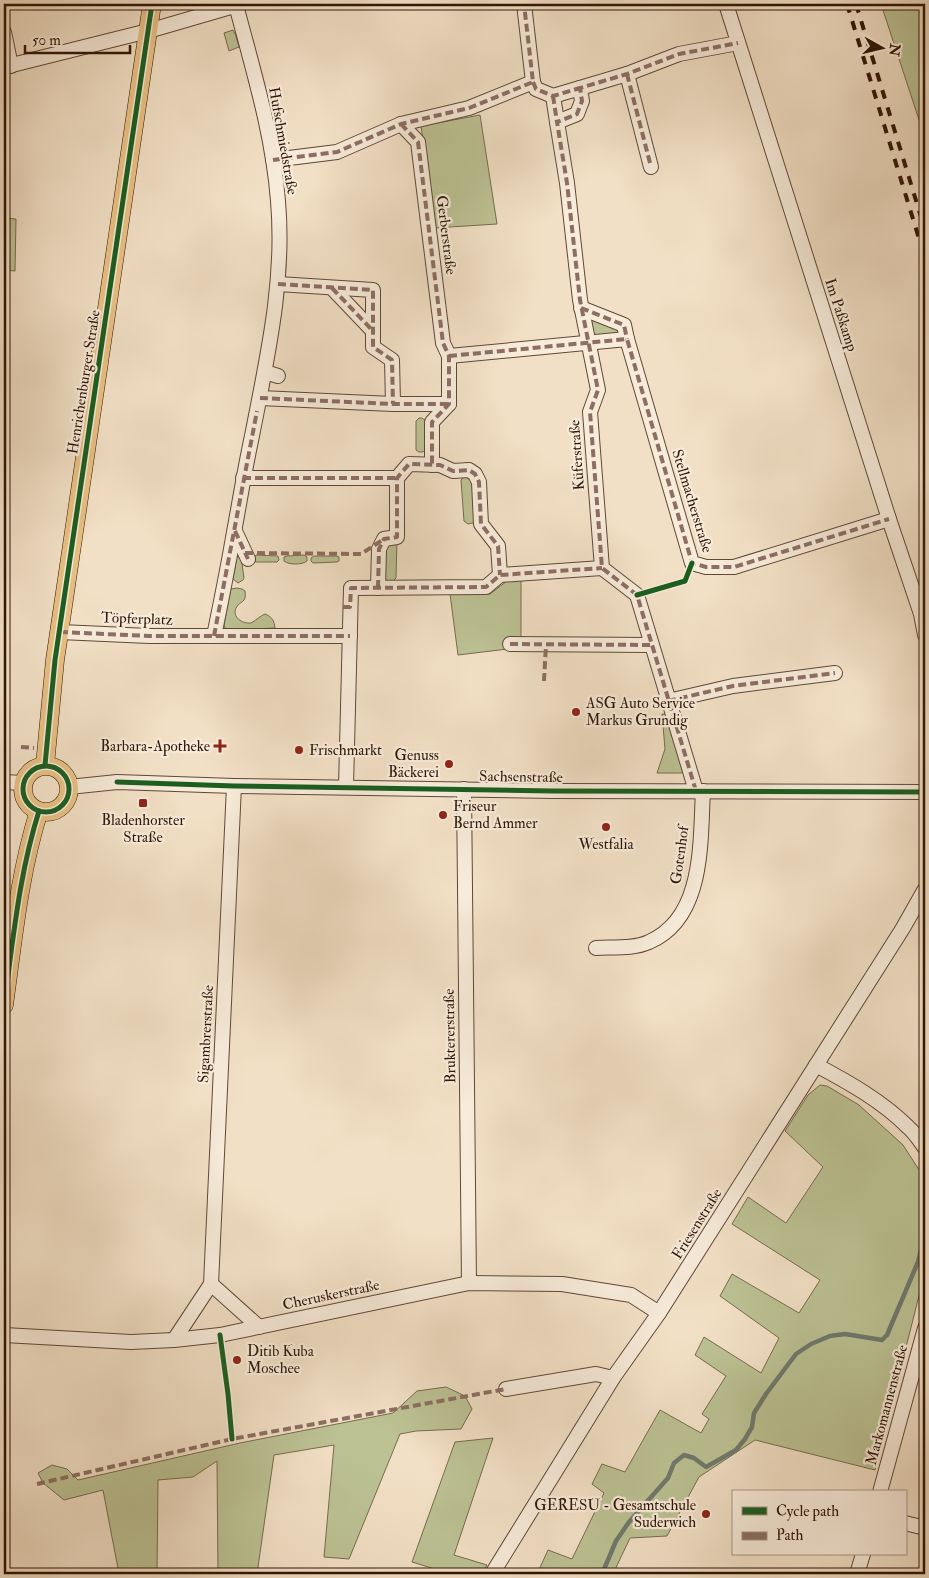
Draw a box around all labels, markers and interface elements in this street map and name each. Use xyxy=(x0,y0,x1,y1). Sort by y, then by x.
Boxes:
scale bar xyxy=(25,22,130,54)
north arrow xyxy=(856,22,906,72)
text: 50 m xyxy=(32,31,61,50)
text: N xyxy=(885,41,904,58)
street label: Hufschmiedstraße xyxy=(264,86,302,196)
street label: Gerberstraße xyxy=(432,194,460,276)
street label: Im Paßkamp xyxy=(819,276,862,355)
street label: Henrichenburger Straße xyxy=(63,308,105,456)
street label: Küferstraße xyxy=(565,419,589,491)
street label: Stellmacherstraße xyxy=(667,447,717,555)
street label: Töpferplatz xyxy=(101,608,173,631)
place label: ASG Auto Service Markus Grundig xyxy=(585,694,695,730)
marker: ASG Auto Service Markus Grundig xyxy=(570,706,582,718)
place label: Barbara-Apotheke xyxy=(100,737,210,757)
marker: Barbara-Apotheke xyxy=(214,740,226,752)
place label: Frischmarkt xyxy=(309,741,382,760)
marker: Frischmarkt xyxy=(293,744,305,756)
place label: Genuss Bäckerei xyxy=(388,746,439,782)
marker: Genuss Bäckerei xyxy=(443,758,455,770)
street label: Sachsenstraße xyxy=(479,767,563,787)
marker: Bladenhorster Straße xyxy=(137,797,149,809)
place label: Friseur Bernd Ammer xyxy=(453,797,538,833)
marker: Friseur Bernd Ammer xyxy=(437,809,449,821)
place label: Bladenhorster Straße xyxy=(101,811,185,847)
marker: Westfalia xyxy=(600,821,612,833)
street label: Gotenhof xyxy=(667,823,694,885)
place label: Westfalia xyxy=(577,835,634,854)
street label: Sigambrerstraße xyxy=(194,984,218,1084)
street label: Bruktererstraße xyxy=(440,988,460,1084)
street label: Friesenstraße xyxy=(668,1185,726,1263)
street label: Cheruskerstraße xyxy=(281,1275,381,1315)
place label: Ditib Kuba Moschee xyxy=(247,1342,315,1378)
street label: Markomannenstraße xyxy=(862,1343,912,1467)
marker: Ditib Kuba Moschee xyxy=(231,1354,243,1366)
legend xyxy=(732,1490,906,1556)
place label: GERESU - Gesamtschule Suderwich xyxy=(534,1496,696,1532)
text: Cycle path xyxy=(776,1502,839,1522)
marker: GERESU - Gesamtschule Suderwich xyxy=(700,1508,712,1520)
text: Path xyxy=(776,1526,803,1545)

